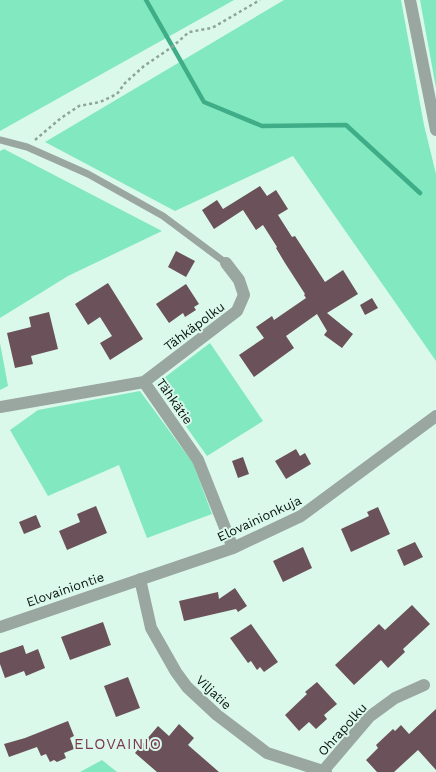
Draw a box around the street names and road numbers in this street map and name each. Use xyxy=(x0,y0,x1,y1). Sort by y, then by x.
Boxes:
street label: Tähkäpolku xyxy=(161,299,228,354)
street label: Tähkätie xyxy=(153,375,196,427)
street label: Elovainionkuja xyxy=(215,492,304,544)
street label: Elovainiontie xyxy=(24,569,106,610)
street label: Viljatie xyxy=(193,672,234,712)
street label: Ohrapolku xyxy=(315,700,370,759)

